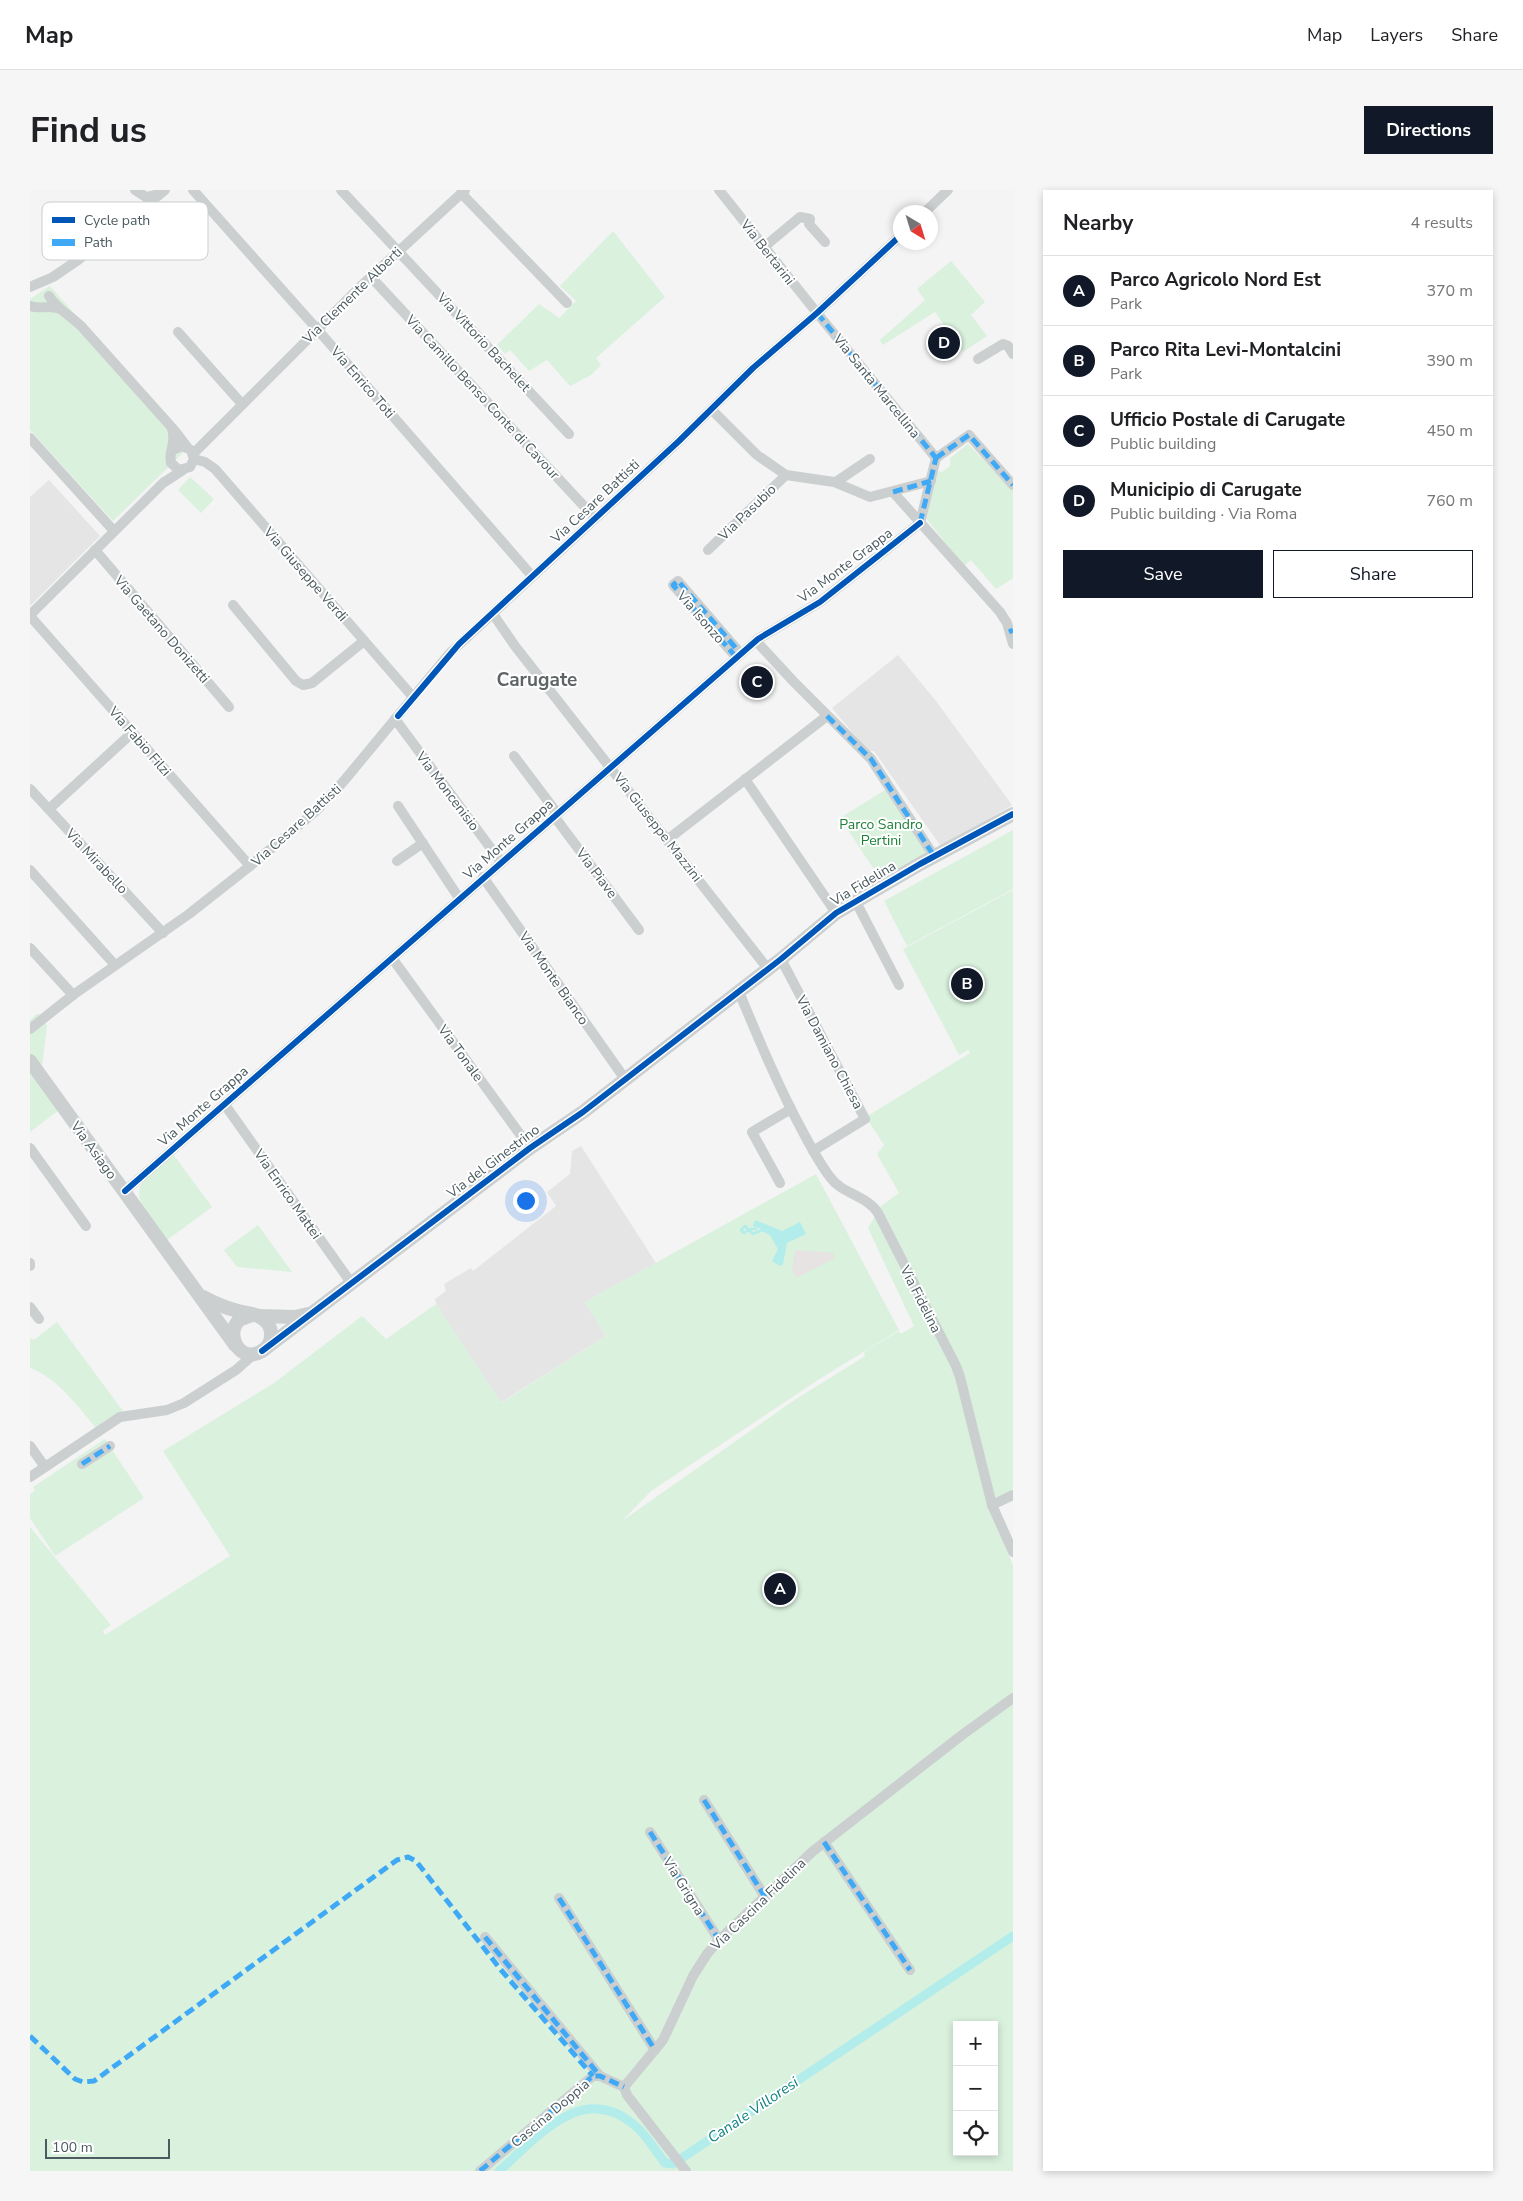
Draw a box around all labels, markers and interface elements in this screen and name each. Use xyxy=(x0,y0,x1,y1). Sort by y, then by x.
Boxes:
text: Map xyxy=(25,19,73,51)
text: Map xyxy=(1307,23,1342,47)
text: Layers xyxy=(1370,23,1423,47)
text: Share xyxy=(1451,23,1498,47)
button: Directions xyxy=(1364,106,1493,154)
text: Find us xyxy=(30,107,147,154)
legend xyxy=(42,202,208,260)
north arrow xyxy=(893,205,938,250)
text: Nearby xyxy=(1063,209,1133,237)
text: Cycle path xyxy=(84,211,150,230)
text: 4 results xyxy=(1411,212,1473,234)
street label: Via Bertarini xyxy=(735,215,799,289)
text: Path xyxy=(84,233,113,252)
street label: Via Clemente Alberti xyxy=(298,243,406,349)
text: Parco Agricolo Nord Est xyxy=(1110,267,1321,293)
text: A xyxy=(1073,280,1085,302)
text: 370 m xyxy=(1426,280,1473,302)
street label: Via Vittorio Bachelet xyxy=(432,288,535,396)
text: Park xyxy=(1110,293,1142,315)
street label: Via Camillo Benso Conte di Cavour xyxy=(401,310,564,484)
pin: D xyxy=(928,324,960,362)
street label: Via Santa Marcellina xyxy=(828,329,925,442)
text: Parco Rita Levi-Montalcini xyxy=(1110,337,1341,363)
street label: Via Enrico Toti xyxy=(326,342,399,422)
text: B xyxy=(1073,350,1085,372)
text: 390 m xyxy=(1426,350,1473,372)
text: Park xyxy=(1110,363,1142,385)
text: Ufficio Postale di Carugate xyxy=(1110,407,1345,433)
text: C xyxy=(1074,420,1084,442)
text: 450 m xyxy=(1426,420,1473,442)
text: Public building xyxy=(1110,433,1216,455)
street label: Via Cesare Battisti xyxy=(546,455,644,548)
text: Municipio di Carugate xyxy=(1110,477,1302,503)
street label: Via Pasubio xyxy=(714,480,781,545)
text: D xyxy=(1073,490,1085,512)
text: 760 m xyxy=(1426,490,1473,512)
text: Public building · Via Roma xyxy=(1110,503,1297,525)
street label: Via Giuseppe Verdi xyxy=(259,522,352,626)
street label: Via Monte Grappa xyxy=(793,524,896,608)
button: Save xyxy=(1063,550,1263,598)
button: Share xyxy=(1273,550,1473,598)
street label: Via Gaetano Donizetti xyxy=(109,571,214,687)
street label: Via Isonzo xyxy=(672,586,729,648)
pin: C xyxy=(741,663,773,701)
district label: Carugate xyxy=(497,667,577,693)
street label: Via Fabio Filzi xyxy=(103,702,175,780)
street label: Via Moncenisio xyxy=(411,747,484,835)
street label: Via Giuseppe Mazzini xyxy=(608,768,706,886)
street label: Via Cesare Battisti xyxy=(247,780,345,872)
street label: Via Monte Grappa xyxy=(458,795,557,885)
park label: Parco Sandro Pertini xyxy=(839,815,923,850)
street label: Via Mirabello xyxy=(61,824,132,898)
street label: Via Piave xyxy=(571,844,622,902)
street label: Via Fidelina xyxy=(826,856,900,911)
street label: Via Monte Bianco xyxy=(514,927,593,1029)
pin: B xyxy=(951,965,983,1003)
street label: Via Damiano Chiesa xyxy=(791,991,868,1112)
street label: Via Tonale xyxy=(433,1020,488,1086)
street label: Via Monte Grappa xyxy=(153,1062,252,1152)
street label: Via Asiago xyxy=(66,1117,121,1183)
street label: Via del Ginestrino xyxy=(442,1120,544,1203)
street label: Via Enrico Mattei xyxy=(249,1145,326,1243)
your location xyxy=(513,1188,539,1214)
street label: Via Fidelina xyxy=(895,1261,946,1336)
pin: A xyxy=(764,1570,796,1608)
street label: Via Grigna xyxy=(658,1852,709,1919)
street label: Via Cascina Fidelina xyxy=(706,1854,810,1955)
map controls xyxy=(953,2021,998,2156)
button: + xyxy=(953,2021,998,2066)
button: − xyxy=(953,2066,998,2111)
water label: Canale Villoresi xyxy=(704,2072,803,2148)
street label: Cascina Doppia xyxy=(507,2075,594,2152)
button: locate xyxy=(953,2111,998,2156)
scale bar xyxy=(45,2136,170,2159)
text: 100 m xyxy=(52,2138,93,2157)

